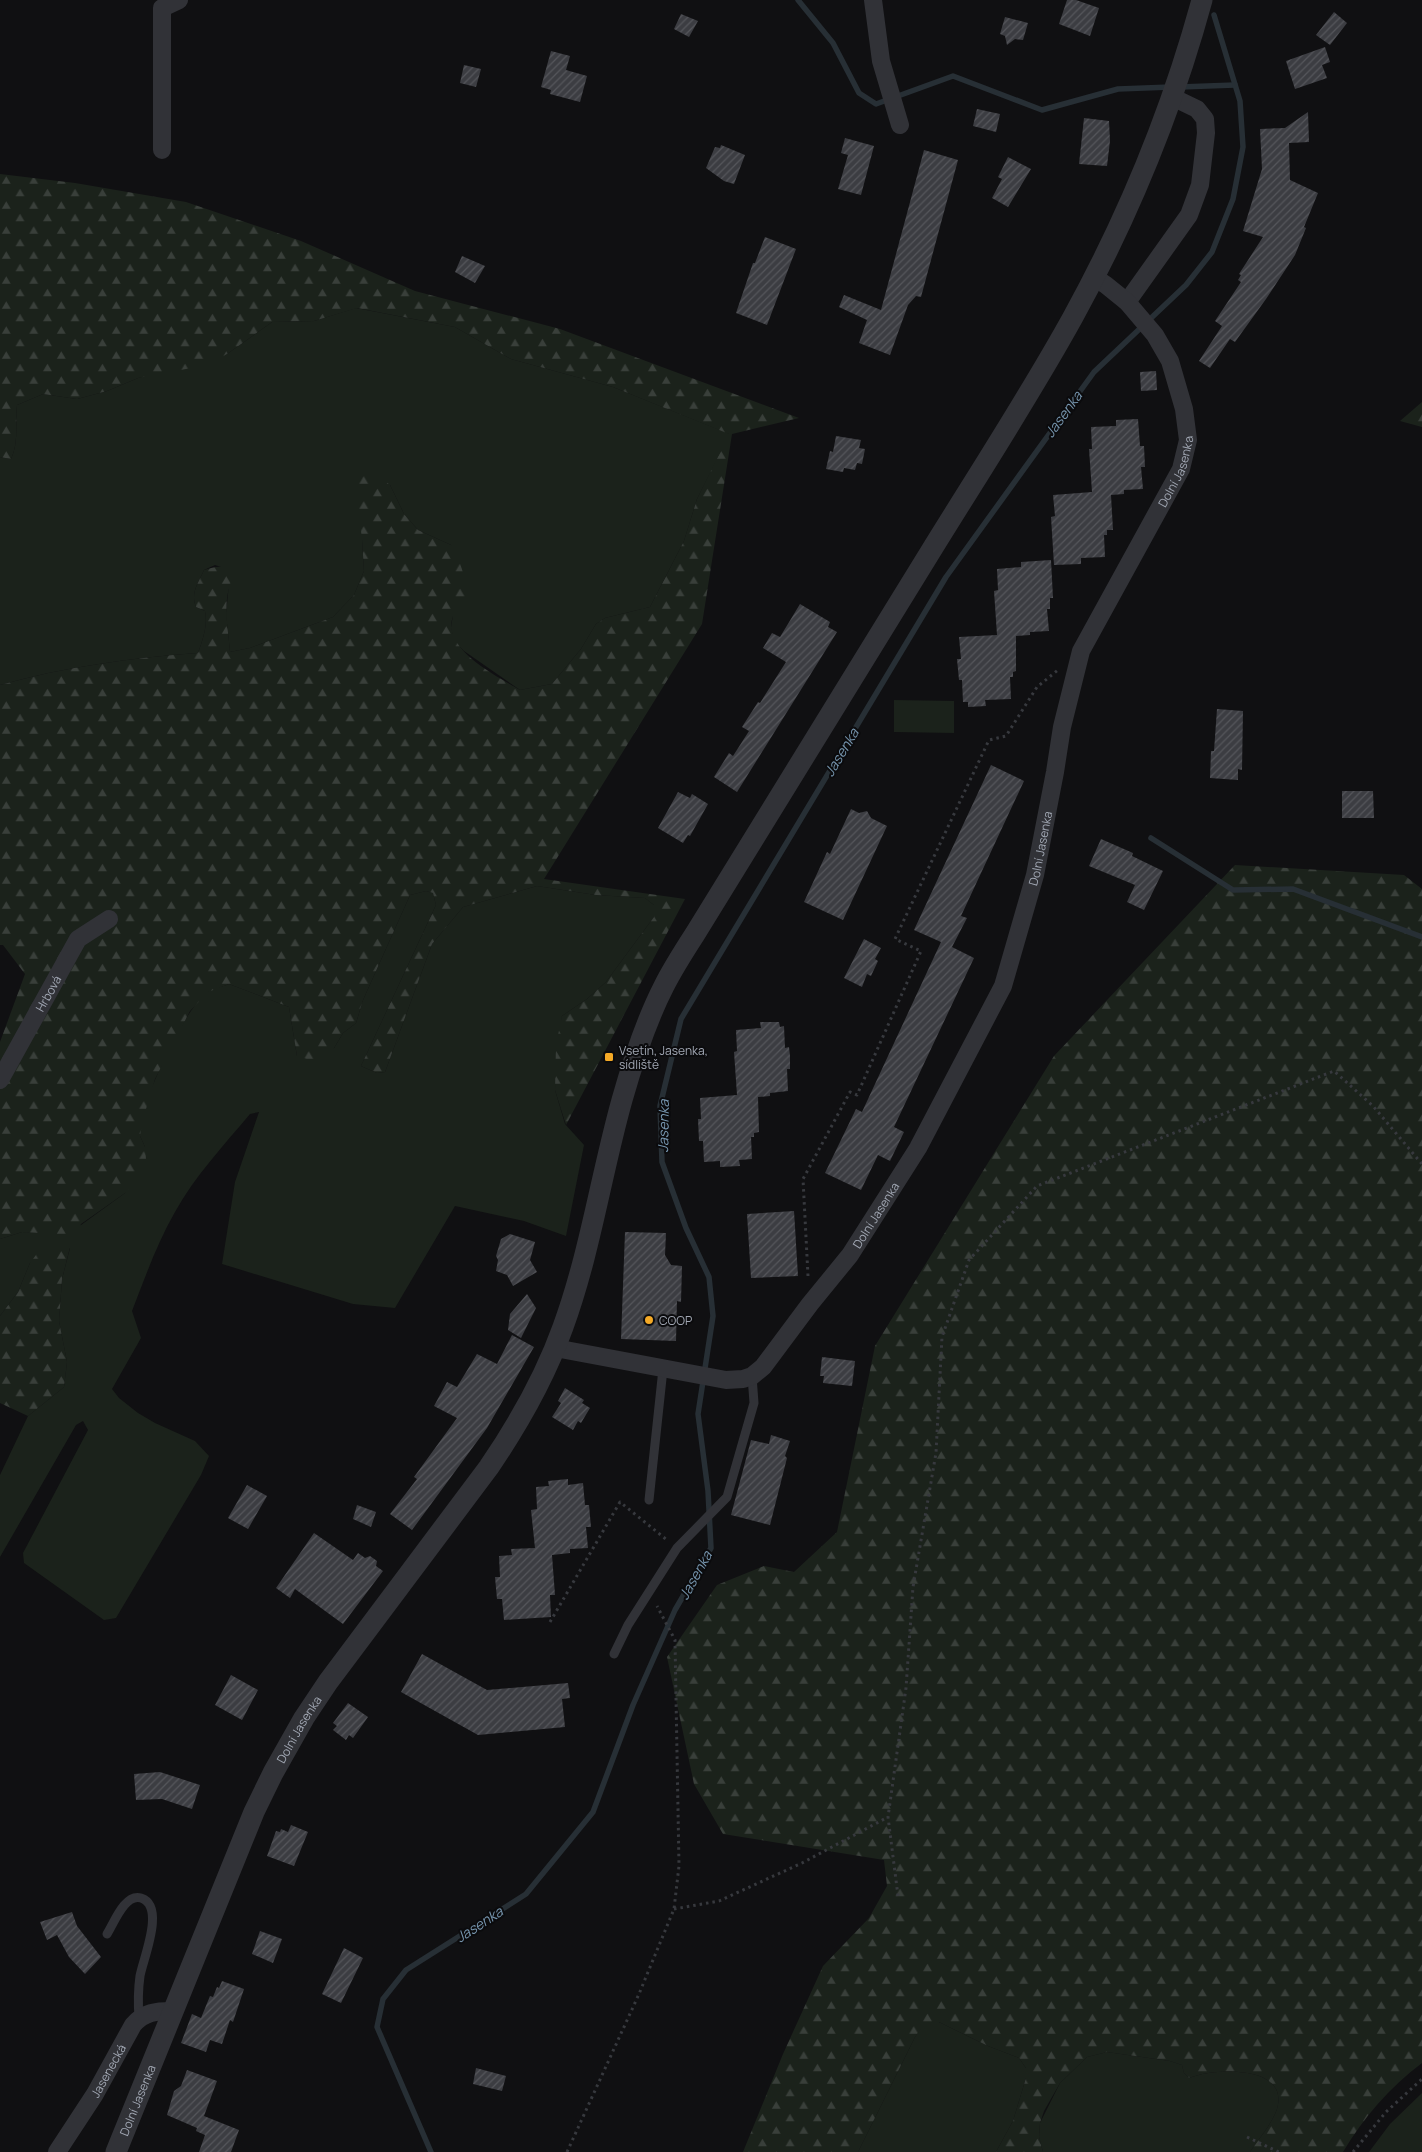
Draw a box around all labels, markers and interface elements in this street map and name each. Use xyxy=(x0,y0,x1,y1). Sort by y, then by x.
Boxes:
water label: Jasenka xyxy=(1040,386,1087,441)
street label: Dolní Jasenka xyxy=(1153,435,1197,510)
water label: Jasenka xyxy=(819,724,863,779)
street label: Dolní Jasenka xyxy=(1024,810,1056,887)
street label: Hrbová xyxy=(31,972,65,1015)
place label: Vsetín, Jasenka, sídliště xyxy=(619,1042,708,1073)
marker: Vsetín, Jasenka, sídliště xyxy=(603,1051,615,1063)
water label: Jasenka xyxy=(653,1098,673,1152)
street label: Dolní Jasenka xyxy=(848,1179,903,1251)
place label: COOP xyxy=(659,1312,692,1329)
marker: COOP xyxy=(643,1314,655,1326)
water label: Jasenka xyxy=(674,1546,717,1603)
street label: Dolní Jasenka xyxy=(272,1692,325,1766)
water label: Jasenka xyxy=(452,1901,507,1946)
street label: Jasenecká xyxy=(86,2041,129,2100)
street label: Dolní Jasenka xyxy=(115,2062,159,2138)

